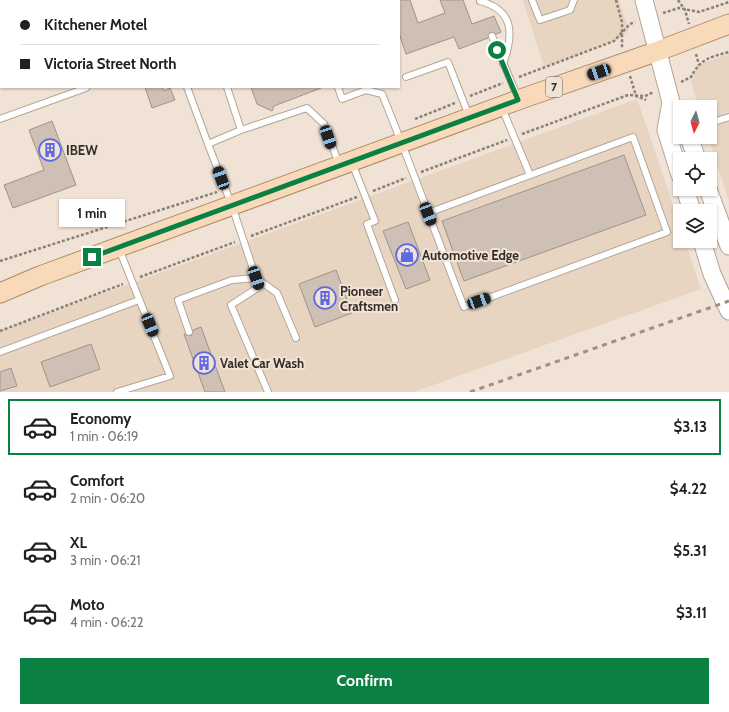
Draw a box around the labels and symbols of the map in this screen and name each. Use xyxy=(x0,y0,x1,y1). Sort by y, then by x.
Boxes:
route start xyxy=(488,41,506,59)
car xyxy=(586,62,612,82)
road number: 7 xyxy=(546,77,562,97)
north arrow xyxy=(673,100,717,144)
car xyxy=(318,124,338,150)
building icon: IBEW xyxy=(37,137,63,163)
place label: IBEW xyxy=(66,142,98,158)
car xyxy=(211,165,231,191)
callout: 1 min xyxy=(59,199,125,227)
car xyxy=(418,201,438,227)
shop icon: Automotive Edge xyxy=(394,242,420,268)
place label: Automotive Edge xyxy=(422,247,519,263)
route end xyxy=(83,248,101,266)
car xyxy=(246,265,266,291)
place label: Pioneer Craftsmen xyxy=(340,283,398,314)
building icon: Pioneer Craftsmen xyxy=(312,285,338,311)
car xyxy=(466,291,492,311)
car xyxy=(140,312,160,338)
building icon: Valet Car Wash xyxy=(191,350,217,376)
place label: Valet Car Wash xyxy=(220,355,304,371)

